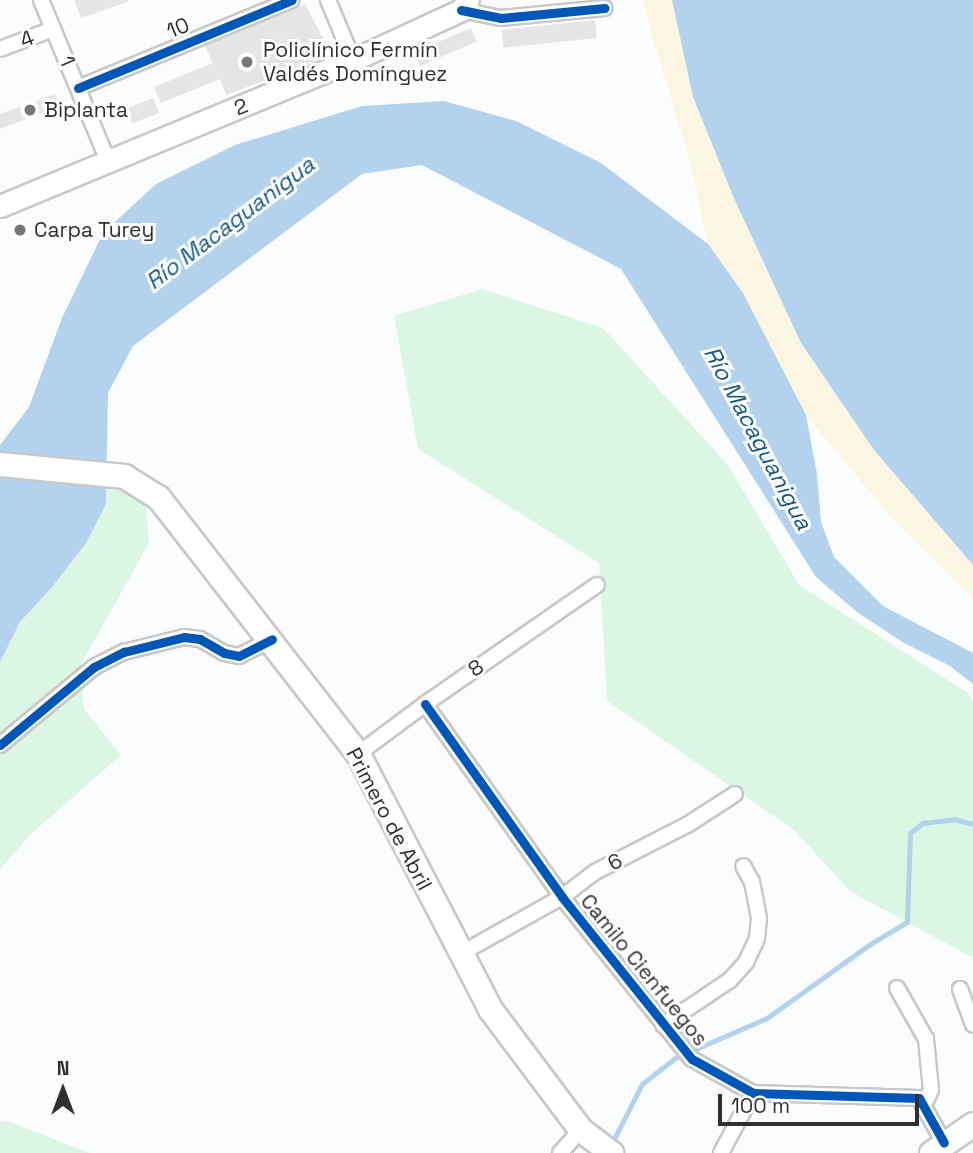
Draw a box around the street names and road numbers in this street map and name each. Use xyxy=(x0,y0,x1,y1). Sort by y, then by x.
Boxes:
street label: 10 xyxy=(163,12,193,44)
street label: 4 xyxy=(16,25,38,53)
street label: 1 xyxy=(54,52,80,70)
street label: 2 xyxy=(230,93,252,121)
street label: 8 xyxy=(463,654,489,682)
street label: Primero de Abril xyxy=(341,743,437,895)
street label: 6 xyxy=(604,848,626,876)
street label: Camilo Cienfuegos xyxy=(575,889,713,1051)

